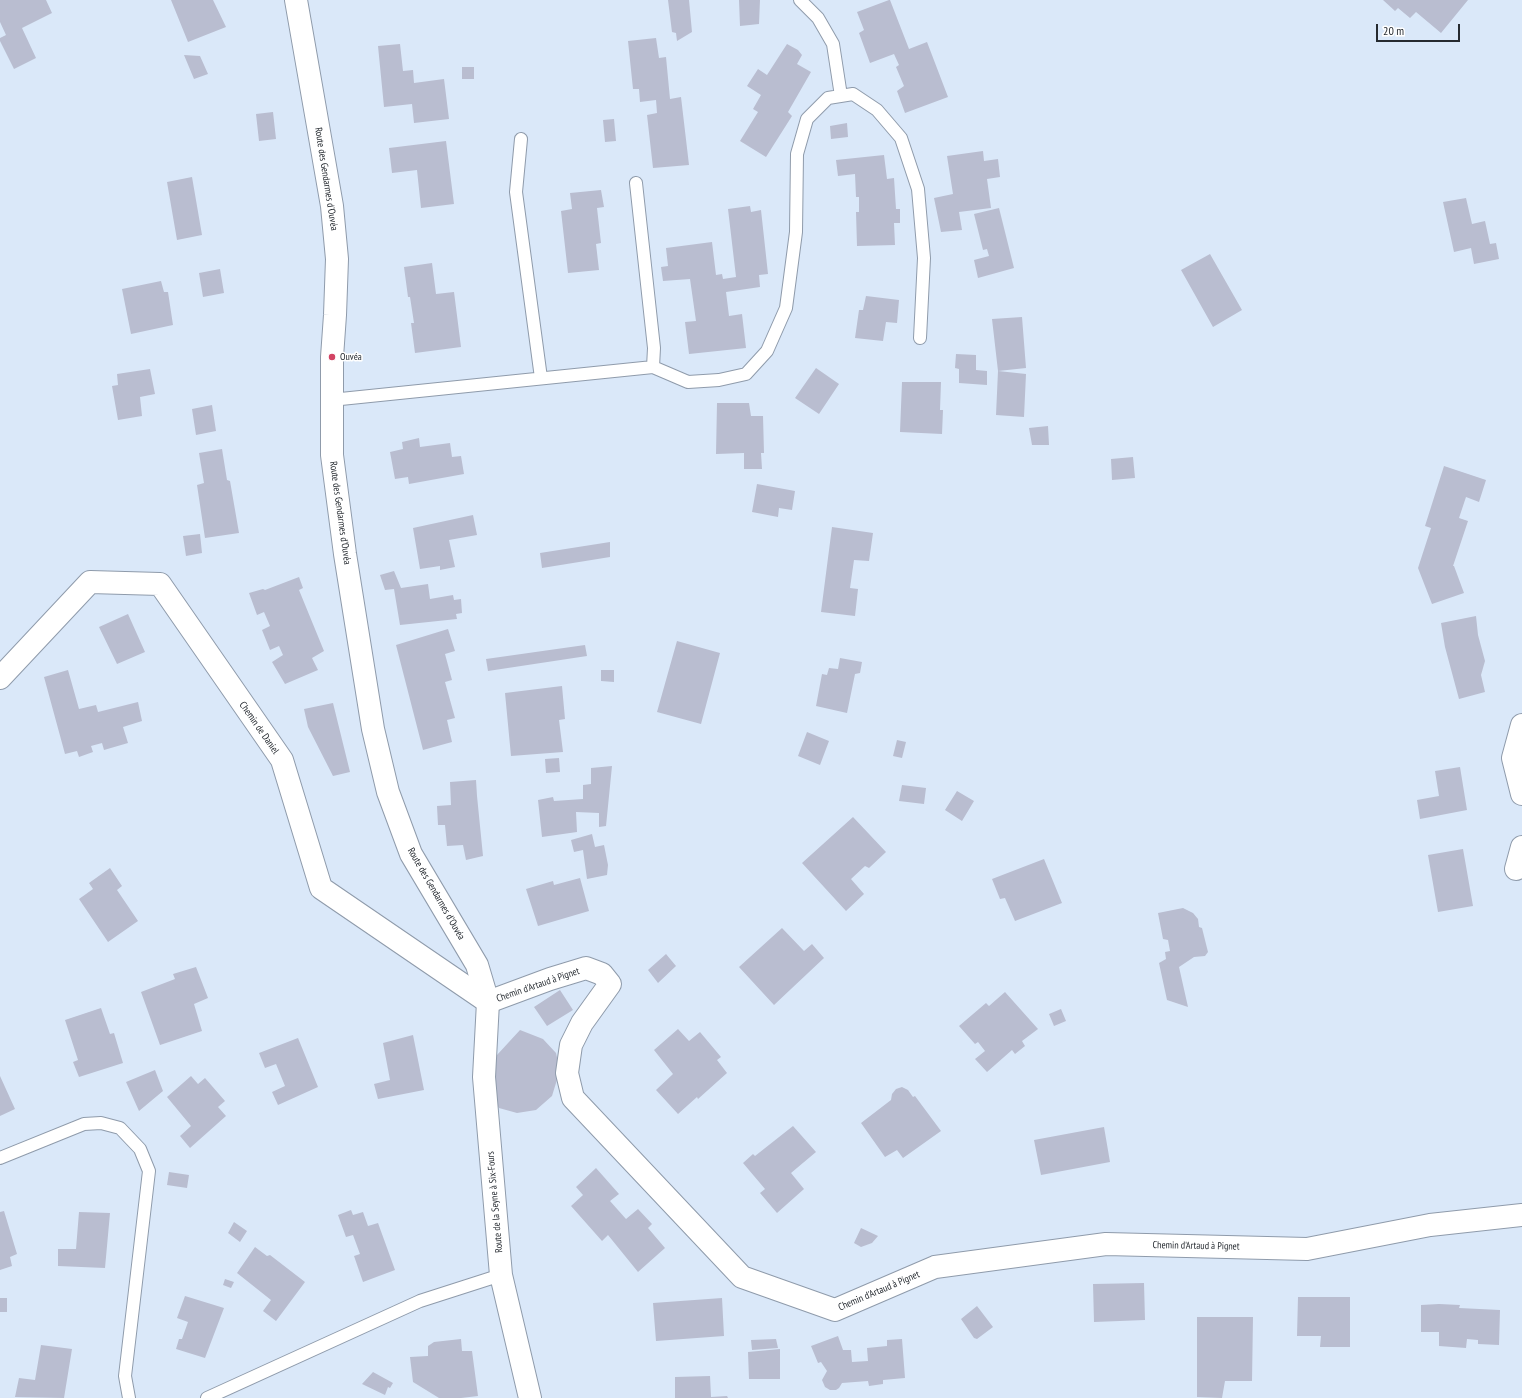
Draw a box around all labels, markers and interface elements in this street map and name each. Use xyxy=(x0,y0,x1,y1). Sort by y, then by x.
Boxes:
scale bar xyxy=(1378,16,1462,42)
text: 20 m xyxy=(1383,23,1404,38)
street label: Route des Gendarmes d'Ouvéa xyxy=(312,127,340,231)
place label: Ouvéa xyxy=(340,351,362,363)
marker: Ouvéa xyxy=(327,352,337,362)
street label: Route des Gendarmes d'Ouvéa xyxy=(327,461,353,565)
street label: Chemin de Daniel xyxy=(237,700,281,756)
street label: Route des Gendarmes d'Ouvéa xyxy=(405,846,467,942)
street label: Chemin d'Artaud à Pignet xyxy=(495,965,581,1005)
street label: Route de la Seyne à Six-Fours xyxy=(485,1151,505,1253)
street label: Chemin d'Artaud à Pignet xyxy=(1152,1239,1240,1253)
street label: Chemin d'Artaud à Pignet xyxy=(837,1268,921,1314)

